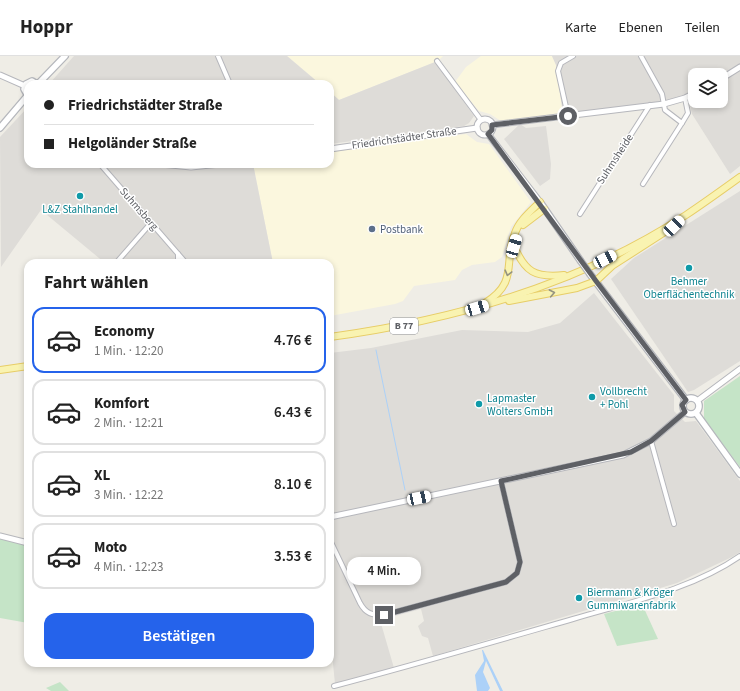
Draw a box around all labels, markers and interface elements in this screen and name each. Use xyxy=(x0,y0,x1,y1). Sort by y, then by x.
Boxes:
text: Hoppr xyxy=(20,14,73,41)
text: Karte xyxy=(565,18,597,38)
text: Ebenen xyxy=(619,18,663,38)
text: Teilen xyxy=(685,18,720,38)
map controls xyxy=(688,68,728,108)
button: layers xyxy=(688,68,728,108)
text: Friedrichstädter Straße xyxy=(68,95,223,116)
route start xyxy=(559,107,577,125)
street label: Friedrichstädter Straße xyxy=(351,123,458,153)
street label: Suhmsheide xyxy=(593,130,637,187)
text: Helgoländer Straße xyxy=(68,133,197,154)
street label: Suhmsberg xyxy=(116,184,162,234)
marker: L&Z Stahlhandel xyxy=(75,191,85,201)
place label: L&Z Stahlhandel xyxy=(42,202,118,217)
car xyxy=(661,213,687,239)
place label: Postbank xyxy=(380,222,424,237)
marker: Postbank xyxy=(367,224,377,234)
car xyxy=(505,233,523,259)
car xyxy=(592,248,618,270)
marker: Behmer Oberflächentechnik xyxy=(684,263,694,273)
text: Fahrt wählen xyxy=(44,270,149,295)
one-way arrow xyxy=(504,270,513,277)
place label: Behmer Oberflächentechnik xyxy=(644,274,735,302)
one-way arrow xyxy=(549,289,555,298)
car xyxy=(464,299,490,317)
road number: B 77 xyxy=(390,318,418,334)
text: Economy xyxy=(94,321,155,342)
icon: car xyxy=(46,322,82,358)
text: 4.76 € xyxy=(274,330,312,351)
text: 1 Min. · 12:20 xyxy=(94,342,164,360)
place label: Vollbrecht + Pohl xyxy=(600,384,647,412)
place label: Lapmaster Wolters GmbH xyxy=(487,391,553,419)
marker: Vollbrecht + Pohl xyxy=(587,392,597,402)
text: Komfort xyxy=(94,393,149,414)
icon: car xyxy=(46,394,82,430)
marker: Lapmaster Wolters GmbH xyxy=(474,399,484,409)
text: 6.43 € xyxy=(274,402,312,423)
text: 2 Min. · 12:21 xyxy=(94,414,164,432)
text: XL xyxy=(94,465,110,486)
icon: car xyxy=(46,466,82,502)
text: 8.10 € xyxy=(274,474,312,495)
text: 3 Min. · 12:22 xyxy=(94,486,164,504)
car xyxy=(406,490,432,506)
text: Moto xyxy=(94,537,127,558)
icon: car xyxy=(46,538,82,574)
text: 3.53 € xyxy=(274,546,312,567)
callout: 4 Min. xyxy=(347,557,421,585)
text: 4 Min. · 12:23 xyxy=(94,558,164,576)
text: 4 Min. xyxy=(367,562,401,580)
place label: Biermann & Kröger Gummiwarenfabrik xyxy=(587,585,676,613)
marker: Biermann & Kröger Gummiwarenfabrik xyxy=(574,593,584,603)
route end xyxy=(375,606,393,624)
button: Bestätigen xyxy=(44,613,314,659)

